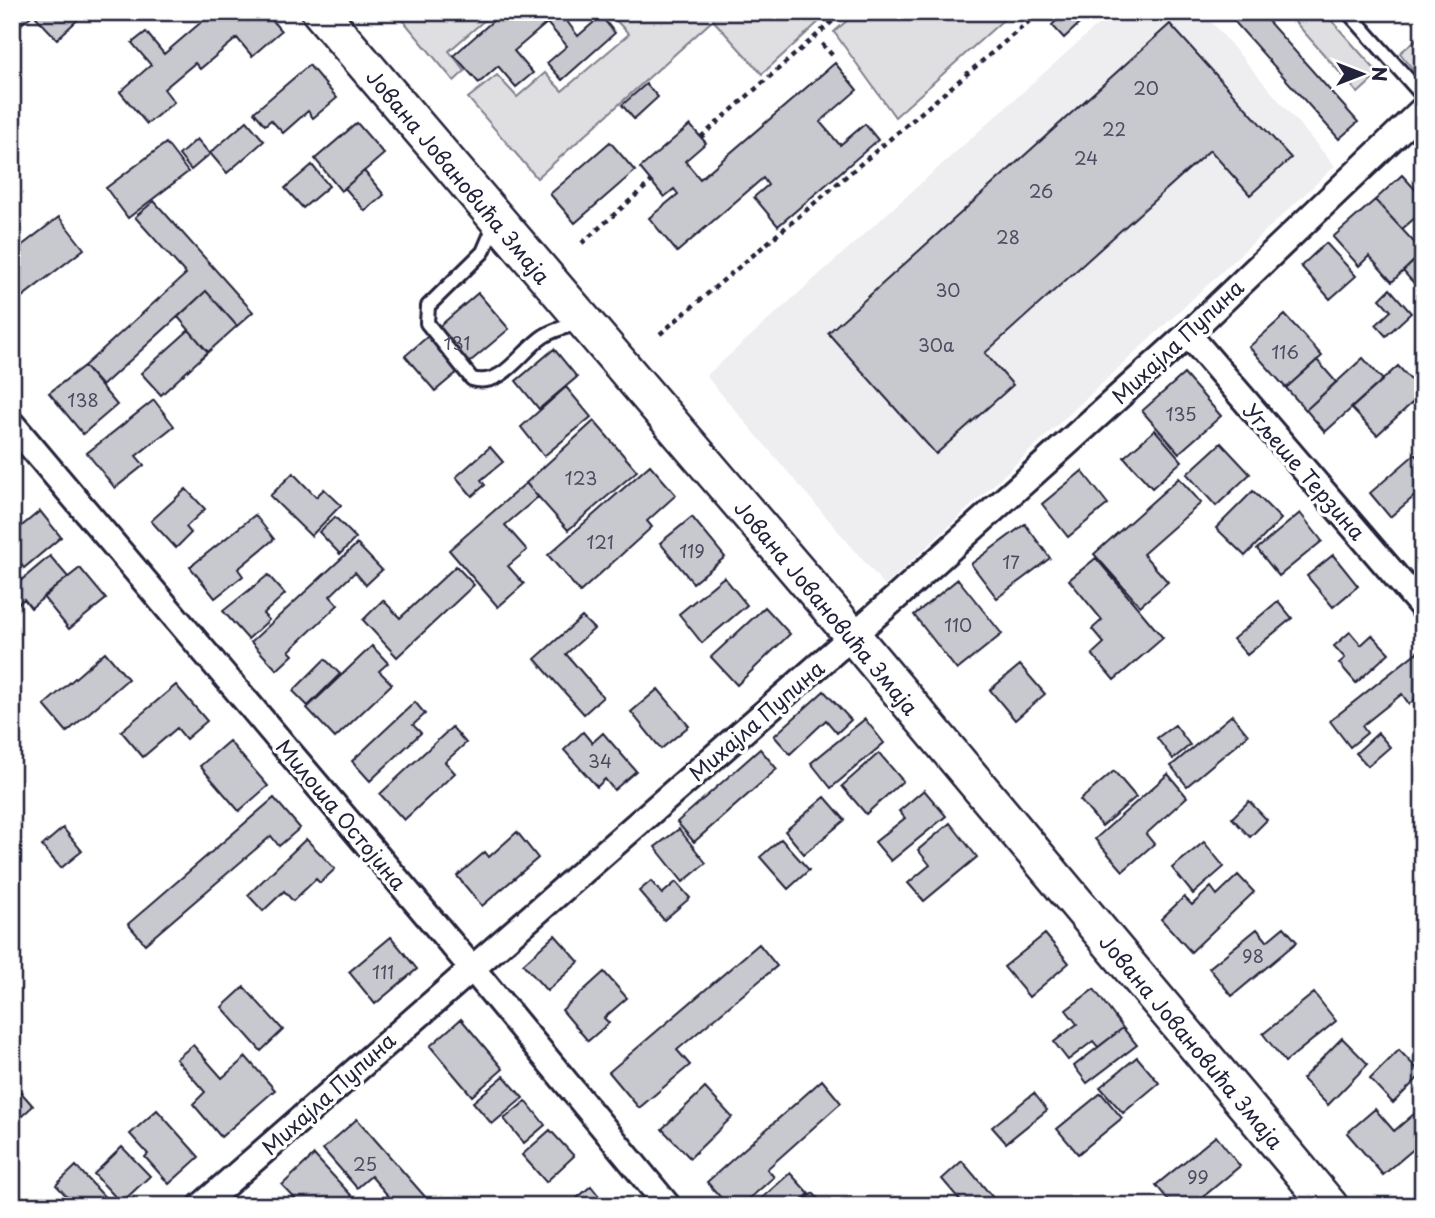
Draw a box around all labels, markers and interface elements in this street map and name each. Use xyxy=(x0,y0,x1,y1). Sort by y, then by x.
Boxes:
north arrow xyxy=(1326,38,1396,108)
street label: Јована Јовановића Змаја xyxy=(359,61,559,291)
text: N xyxy=(1366,66,1394,82)
house number: 20 xyxy=(1133,74,1159,101)
house number: 22 xyxy=(1102,115,1126,142)
house number: 24 xyxy=(1074,144,1098,171)
house number: 26 xyxy=(1029,177,1053,204)
house number: 28 xyxy=(996,223,1020,250)
street label: Михајла Пупина xyxy=(1104,271,1251,411)
house number: 30 xyxy=(935,276,961,303)
house number: 131 xyxy=(444,329,470,356)
house number: 30a xyxy=(918,331,955,358)
house number: 116 xyxy=(1271,338,1299,365)
house number: 138 xyxy=(67,386,99,413)
street label: Угљеше Терзина xyxy=(1236,395,1374,547)
house number: 135 xyxy=(1165,400,1197,427)
house number: 123 xyxy=(565,464,597,491)
street label: Јована Јовановића Змаја xyxy=(727,492,927,722)
house number: 121 xyxy=(586,528,614,555)
house number: 119 xyxy=(679,537,705,564)
house number: 17 xyxy=(1002,548,1020,575)
house number: 110 xyxy=(944,611,972,638)
street label: Михајла Пупина xyxy=(681,651,831,788)
street label: Милоша Остојина xyxy=(269,731,415,897)
house number: 34 xyxy=(588,747,612,774)
street label: Јована Јовановића Змаја xyxy=(1092,926,1292,1156)
house number: 98 xyxy=(1242,942,1264,969)
house number: 111 xyxy=(372,958,394,985)
street label: Михајла Пупина xyxy=(254,1023,403,1162)
house number: 25 xyxy=(353,1150,377,1177)
house number: 99 xyxy=(1187,1163,1209,1190)

